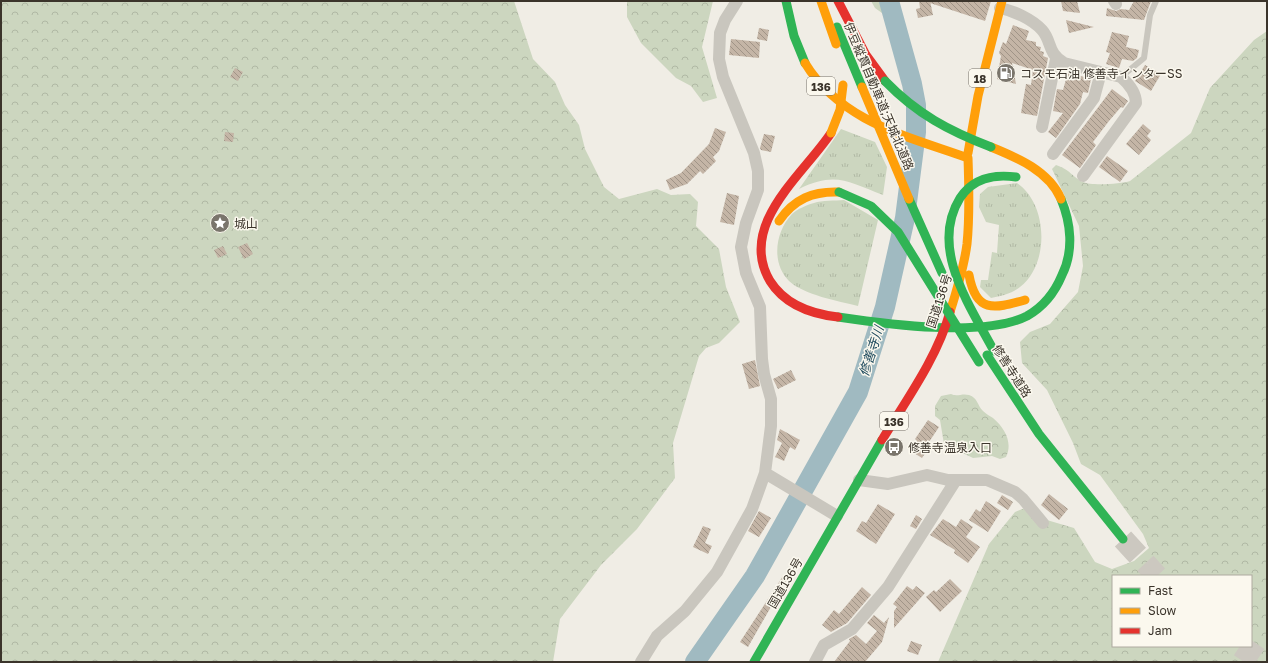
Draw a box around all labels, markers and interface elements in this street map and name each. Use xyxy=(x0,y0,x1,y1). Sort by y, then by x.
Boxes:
street label: 伊豆縦貫自動車道;天城北道路 xyxy=(841,20,917,172)
fuel station icon: コスモ石油 修善寺インターSS xyxy=(995,62,1017,84)
place label: コスモ石油 修善寺インターSS xyxy=(1020,66,1183,81)
road number: 18 xyxy=(969,69,991,87)
road number: 136 xyxy=(807,77,835,95)
place icon: 城山 xyxy=(209,212,231,234)
place label: 城山 xyxy=(234,216,258,231)
street label: 国道136号 xyxy=(923,272,955,330)
water label: 修善寺川 xyxy=(855,322,887,378)
street label: 修善寺道路 xyxy=(989,342,1035,400)
road number: 136 xyxy=(880,412,908,430)
bus stop icon: 修善寺温泉入口 xyxy=(883,436,905,458)
place label: 修善寺温泉入口 xyxy=(908,440,992,455)
street label: 国道136号 xyxy=(764,555,806,611)
legend xyxy=(1112,575,1252,647)
text: Fast xyxy=(1148,583,1173,598)
text: Slow xyxy=(1148,603,1176,618)
text: Jam xyxy=(1148,623,1172,638)

